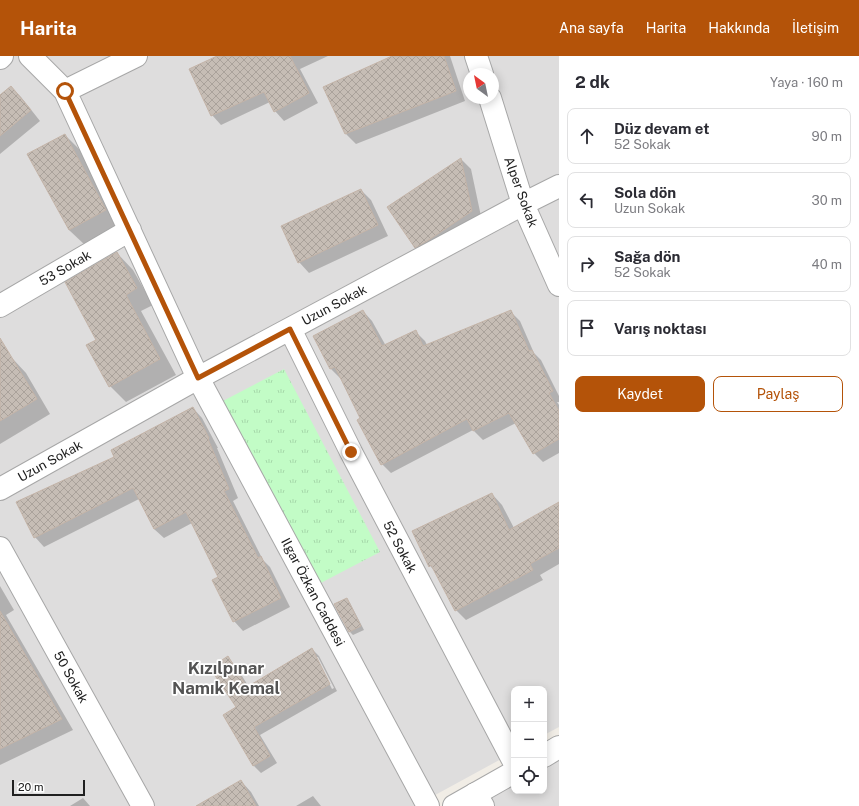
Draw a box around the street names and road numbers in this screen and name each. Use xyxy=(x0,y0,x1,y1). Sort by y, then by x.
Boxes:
street label: Alper Sokak xyxy=(501,155,541,229)
street label: 53 Sokak xyxy=(36,247,94,289)
street label: Uzun Sokak xyxy=(299,282,369,328)
street label: Uzun Sokak xyxy=(15,437,85,485)
street label: 52 Sokak xyxy=(380,518,420,576)
street label: Ilgar Özkan Caddesi xyxy=(278,535,348,649)
street label: 50 Sokak xyxy=(51,648,91,706)

